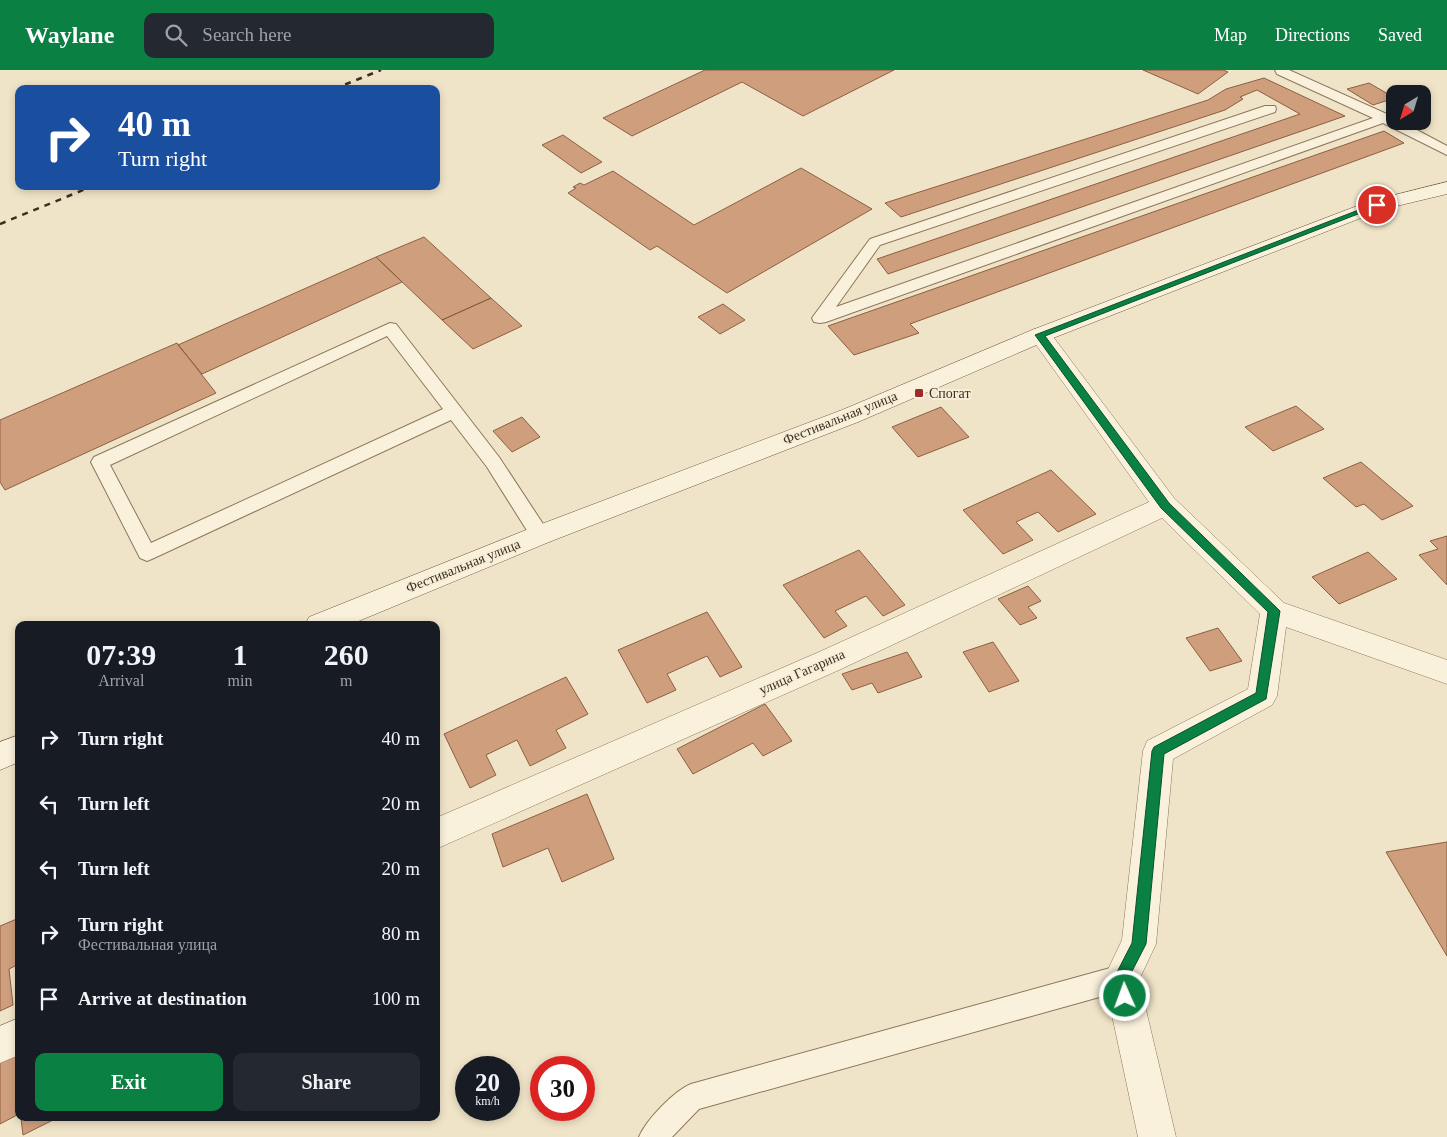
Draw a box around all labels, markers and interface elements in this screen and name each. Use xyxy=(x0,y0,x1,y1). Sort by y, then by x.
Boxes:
search box xyxy=(144,13,494,58)
icon: search xyxy=(162,21,190,49)
text: Waylane xyxy=(25,22,114,48)
text: Search here xyxy=(202,24,291,45)
text: Map xyxy=(1214,25,1247,45)
text: Directions xyxy=(1275,25,1350,45)
text: Saved xyxy=(1378,25,1422,45)
north arrow xyxy=(1386,85,1431,130)
map controls xyxy=(1386,85,1431,130)
icon: right xyxy=(35,105,100,170)
text: 40 m xyxy=(118,105,191,144)
text: Turn right xyxy=(118,146,207,171)
pin xyxy=(1356,184,1398,226)
icon: arrive xyxy=(1363,191,1391,219)
place label: Спогат xyxy=(929,386,971,401)
marker: Спогат xyxy=(913,387,925,399)
street label: Фестивальная улица xyxy=(781,388,900,448)
street label: Фестивальная улица xyxy=(404,536,523,596)
text: 07:39 xyxy=(86,638,156,671)
text: 1 xyxy=(232,638,247,671)
text: 260 xyxy=(324,638,369,671)
street label: улица Гагарина xyxy=(757,646,848,698)
text: Arrival xyxy=(98,672,144,689)
text: min xyxy=(228,672,252,689)
text: m xyxy=(340,672,352,689)
icon: right xyxy=(35,725,63,753)
text: Turn right xyxy=(78,728,163,749)
text: 40 m xyxy=(381,728,420,749)
icon: left xyxy=(35,790,63,818)
text: Turn left xyxy=(78,793,150,814)
text: 20 m xyxy=(381,793,420,814)
icon: left xyxy=(35,855,63,883)
text: Turn left xyxy=(78,858,150,879)
text: 20 m xyxy=(381,858,420,879)
text: Turn right xyxy=(78,914,163,935)
icon: right xyxy=(35,920,63,948)
text: 80 m xyxy=(381,923,420,944)
text: Фестивальная улица xyxy=(78,936,217,953)
position arrow xyxy=(1098,969,1150,1021)
icon: arrive xyxy=(35,985,63,1013)
text: Arrive at destination xyxy=(78,988,247,1009)
text: 100 m xyxy=(372,988,420,1009)
button: Exit xyxy=(35,1053,223,1111)
button: Share xyxy=(233,1053,420,1111)
speed limit sign: 30 xyxy=(530,1056,595,1121)
text: 20 xyxy=(475,1069,500,1096)
text: km/h xyxy=(475,1094,500,1108)

